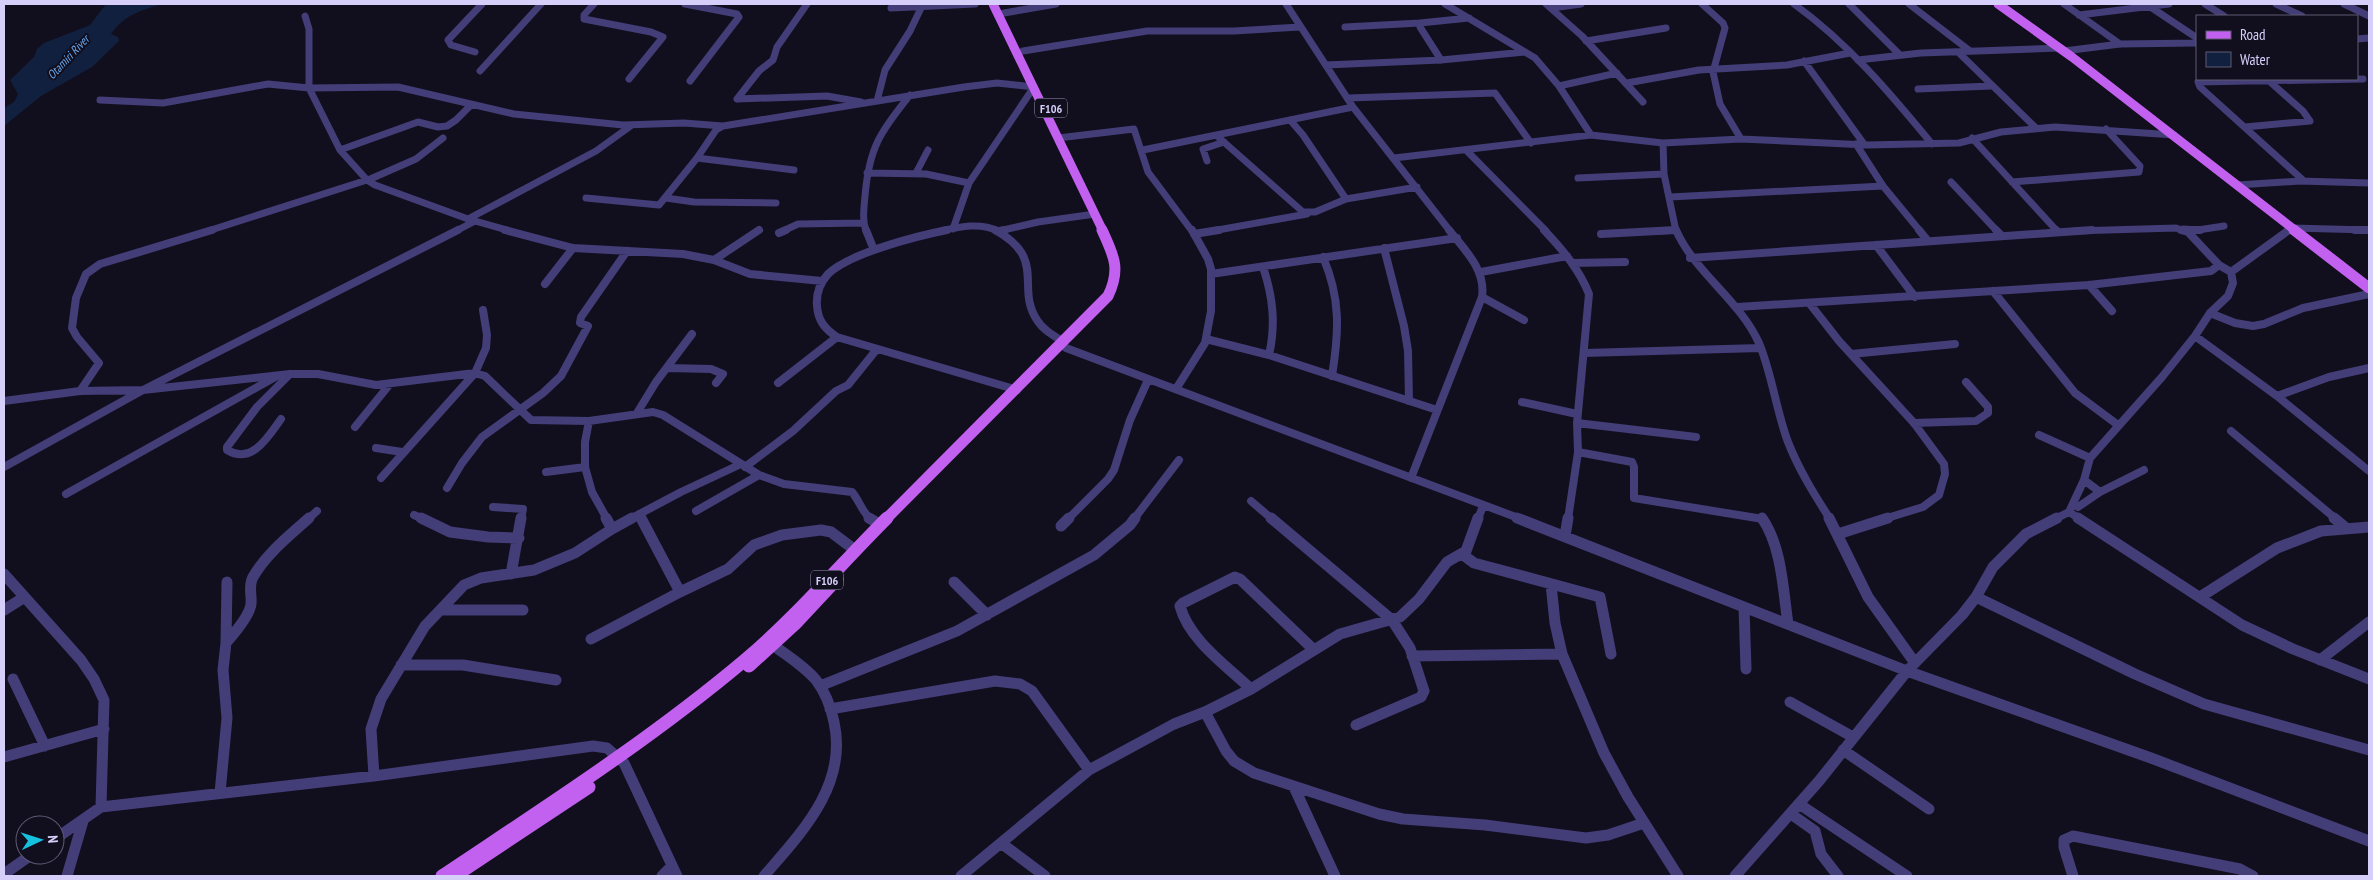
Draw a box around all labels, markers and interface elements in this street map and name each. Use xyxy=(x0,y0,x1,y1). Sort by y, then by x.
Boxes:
legend xyxy=(2196,15,2358,80)
text: Road xyxy=(2240,25,2266,44)
water label: Otamiri River xyxy=(44,31,93,82)
text: Water xyxy=(2240,50,2271,69)
road number: F106 xyxy=(1035,99,1067,118)
road number: F106 xyxy=(811,570,843,590)
north arrow xyxy=(15,815,65,865)
text: N xyxy=(44,835,62,843)

